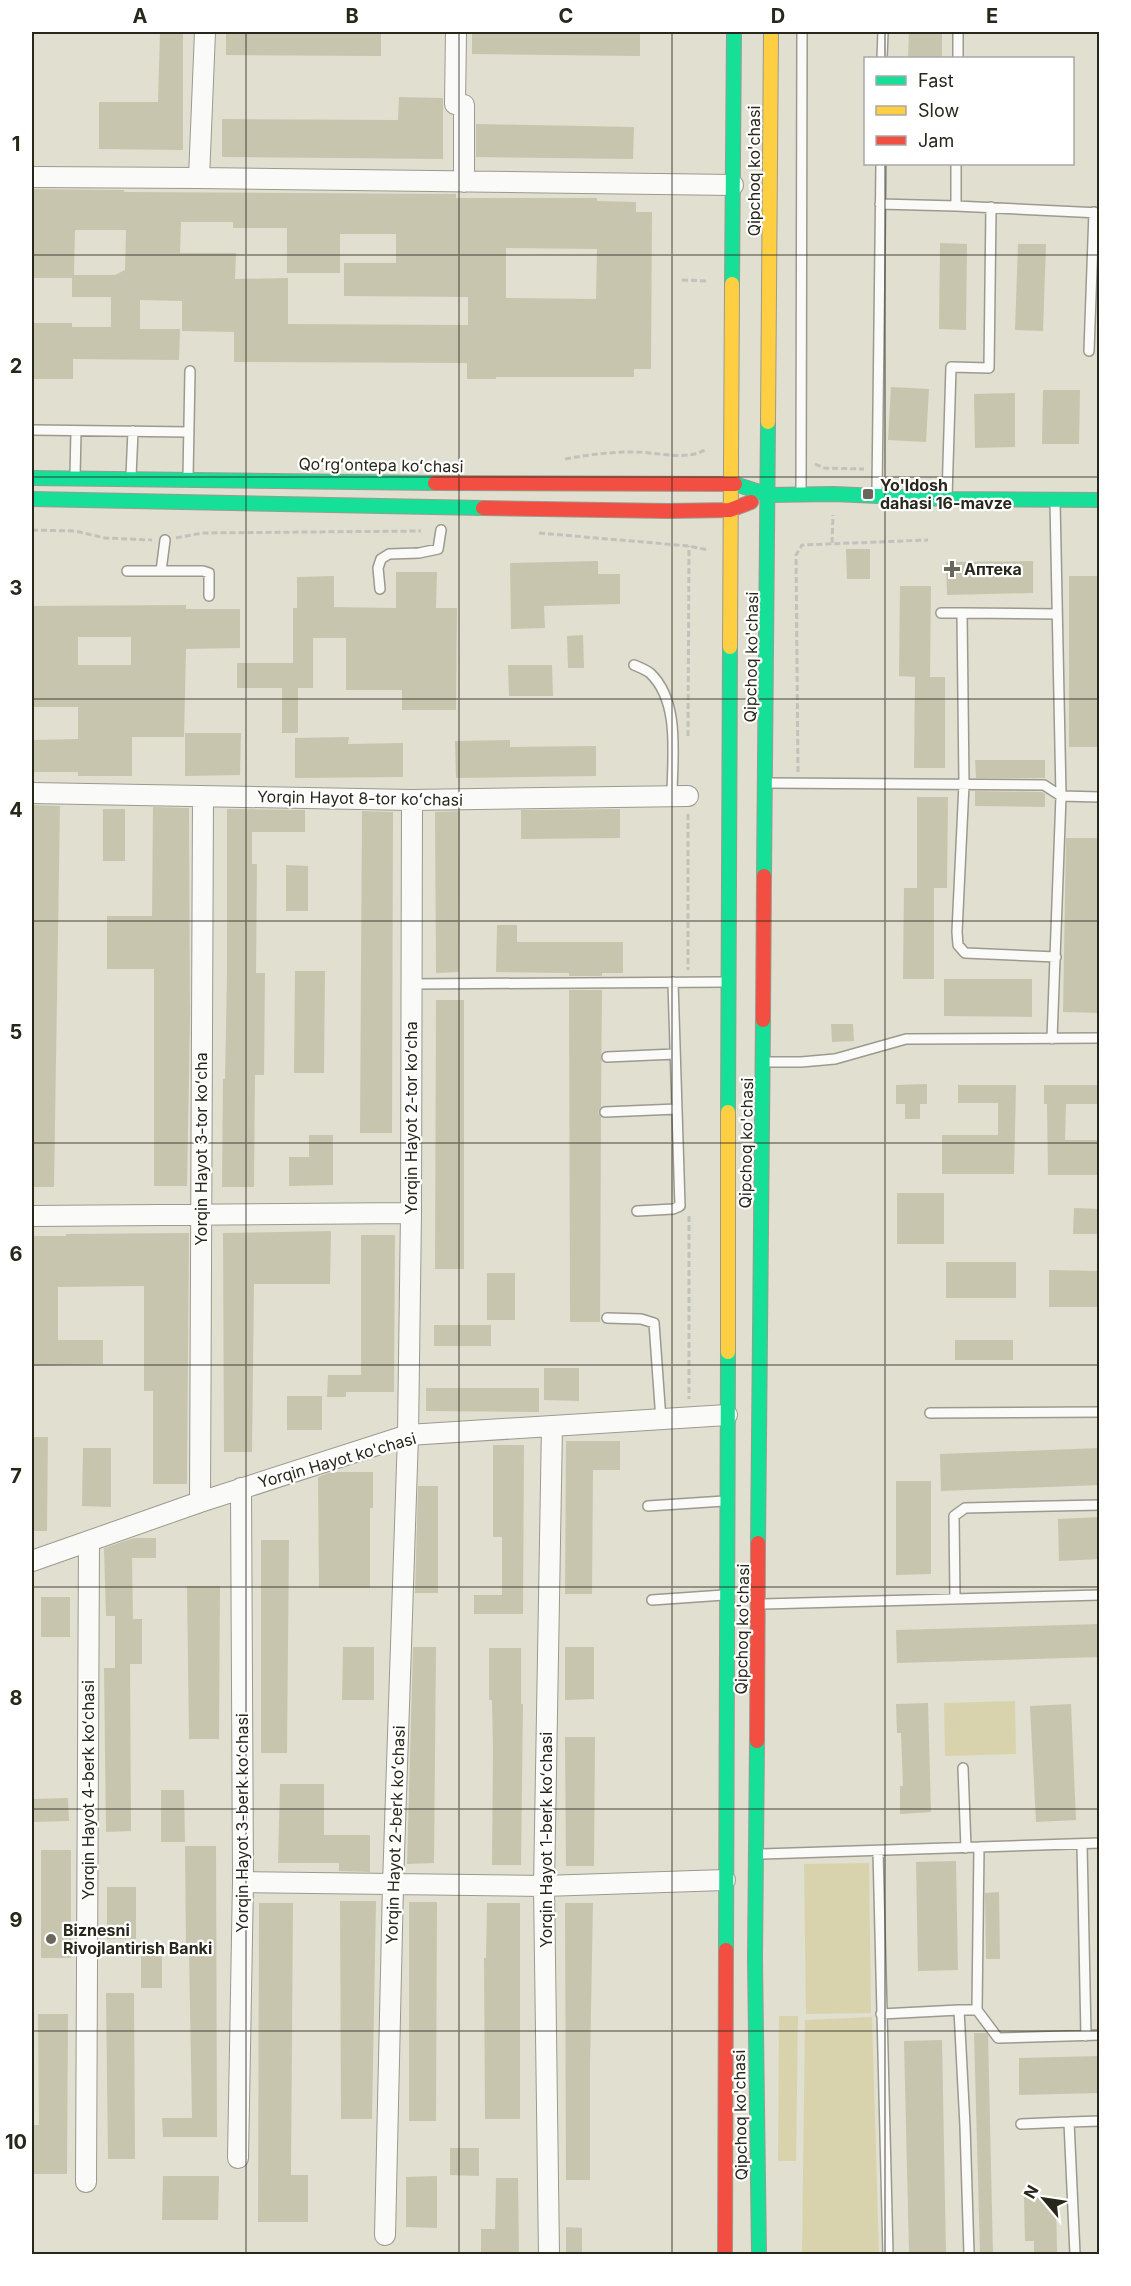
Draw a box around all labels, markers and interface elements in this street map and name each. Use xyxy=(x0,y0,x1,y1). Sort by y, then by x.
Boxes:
text: A xyxy=(133,4,148,28)
text: B xyxy=(345,4,359,28)
text: C xyxy=(559,4,573,28)
text: D xyxy=(771,4,785,28)
text: E xyxy=(986,4,998,28)
legend xyxy=(864,57,1074,165)
text: Fast xyxy=(918,70,954,91)
text: Slow xyxy=(918,100,959,121)
street label: Qipchoq ko'chasi xyxy=(744,106,764,236)
text: Jam xyxy=(918,130,954,151)
text: 1 xyxy=(12,132,20,156)
text: 2 xyxy=(10,354,22,378)
street label: Qoʻrgʻontepa koʻchasi xyxy=(298,454,464,476)
place label: Yo'ldosh dahasi 16-mavze xyxy=(880,475,1012,513)
marker: Yo'ldosh dahasi 16-mavze xyxy=(861,487,875,501)
place label: Аптека xyxy=(964,559,1022,579)
marker: Аптека xyxy=(945,562,959,576)
text: 3 xyxy=(10,576,22,600)
street label: Qipchoq ko'chasi xyxy=(740,592,762,722)
street label: Yorqin Hayot 8-tor koʻchasi xyxy=(257,786,463,810)
text: 4 xyxy=(9,798,23,822)
text: 5 xyxy=(10,1020,22,1044)
street label: Yorqin Hayot 2-tor koʻcha xyxy=(401,1021,421,1215)
street label: Yorqin Hayot 3-tor koʻcha xyxy=(191,1052,211,1246)
street label: Qipchoq ko'chasi xyxy=(735,1078,757,1208)
text: 6 xyxy=(10,1242,23,1266)
street label: Yorqin Hayot ko'chasi xyxy=(256,1428,418,1492)
text: 7 xyxy=(10,1464,22,1488)
street label: Qipchoq ko'chasi xyxy=(731,1564,753,1694)
street label: Yorqin Hayot 4-berk koʻchasi xyxy=(78,1680,98,1900)
text: 8 xyxy=(9,1686,23,1710)
street label: Yorqin Hayot 3-berk koʻchasi xyxy=(232,1713,252,1933)
street label: Yorqin Hayot 2-berk koʻchasi xyxy=(381,1725,409,1945)
street label: Yorqin Hayot 1-berk koʻchasi xyxy=(536,1732,556,1948)
text: 9 xyxy=(10,1908,23,1932)
place label: Biznesni Rivojlantirish Banki xyxy=(63,1920,212,1958)
marker: Biznesni Rivojlantirish Banki xyxy=(44,1932,58,1946)
street label: Qipchoq ko'chasi xyxy=(729,2050,751,2180)
text: 10 xyxy=(5,2130,27,2154)
north arrow xyxy=(1014,2169,1074,2229)
text: N xyxy=(1019,2182,1043,2202)

